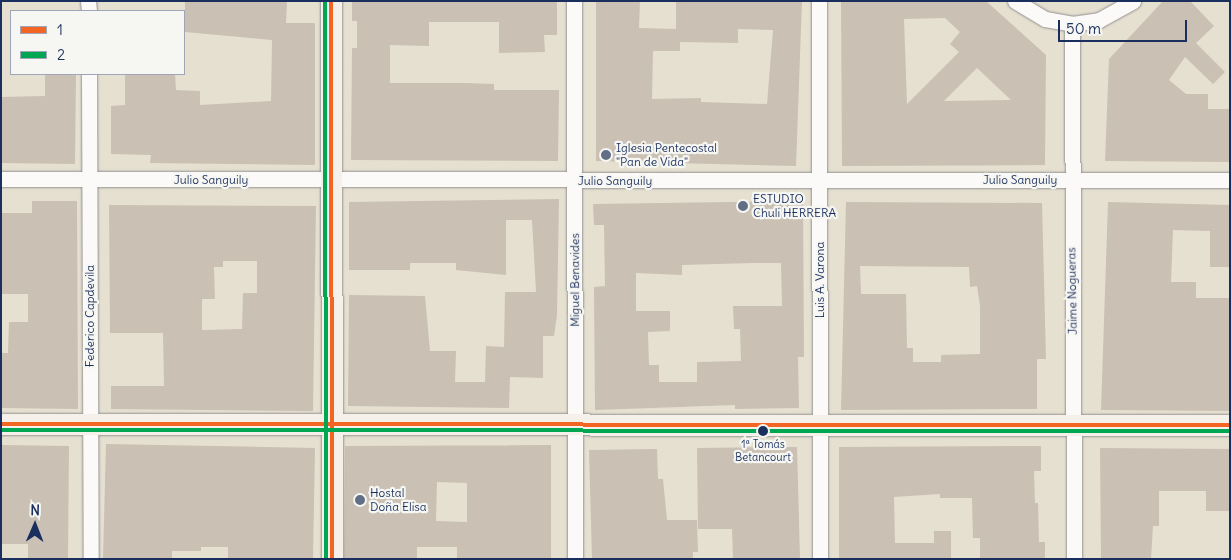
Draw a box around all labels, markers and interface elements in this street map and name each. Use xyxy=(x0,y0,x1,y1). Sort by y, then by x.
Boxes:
legend xyxy=(10,10,185,75)
scale bar xyxy=(1061,10,1190,42)
text: 50 m xyxy=(1066,19,1101,38)
text: 1 xyxy=(57,20,63,39)
text: 2 xyxy=(57,45,65,64)
place label: Iglesia Pentecostal "Pan de Vida" xyxy=(616,141,717,169)
marker: Iglesia Pentecostal "Pan de Vida" xyxy=(600,149,612,161)
street label: Julio Sanguily xyxy=(174,173,248,187)
street label: Julio Sanguily xyxy=(983,173,1057,187)
street label: Julio Sanguily xyxy=(578,174,652,188)
place label: ESTUDIO Chuli HERRERA xyxy=(753,192,836,220)
marker: ESTUDIO Chuli HERRERA xyxy=(737,200,749,212)
street label: Miguel Benavides xyxy=(568,233,582,327)
street label: Luis A. Varona xyxy=(813,242,827,318)
street label: Jaime Nogueras xyxy=(1064,247,1080,335)
street label: Federico Capdevila xyxy=(83,265,97,367)
marker: 1ª Tomás Betancourt xyxy=(758,426,768,436)
place label: 1ª Tomás Betancourt xyxy=(735,438,791,464)
place label: Hostal Doña Elisa xyxy=(370,486,427,514)
marker: Hostal Doña Elisa xyxy=(354,494,366,506)
north arrow xyxy=(10,500,60,550)
text: N xyxy=(30,501,40,519)

